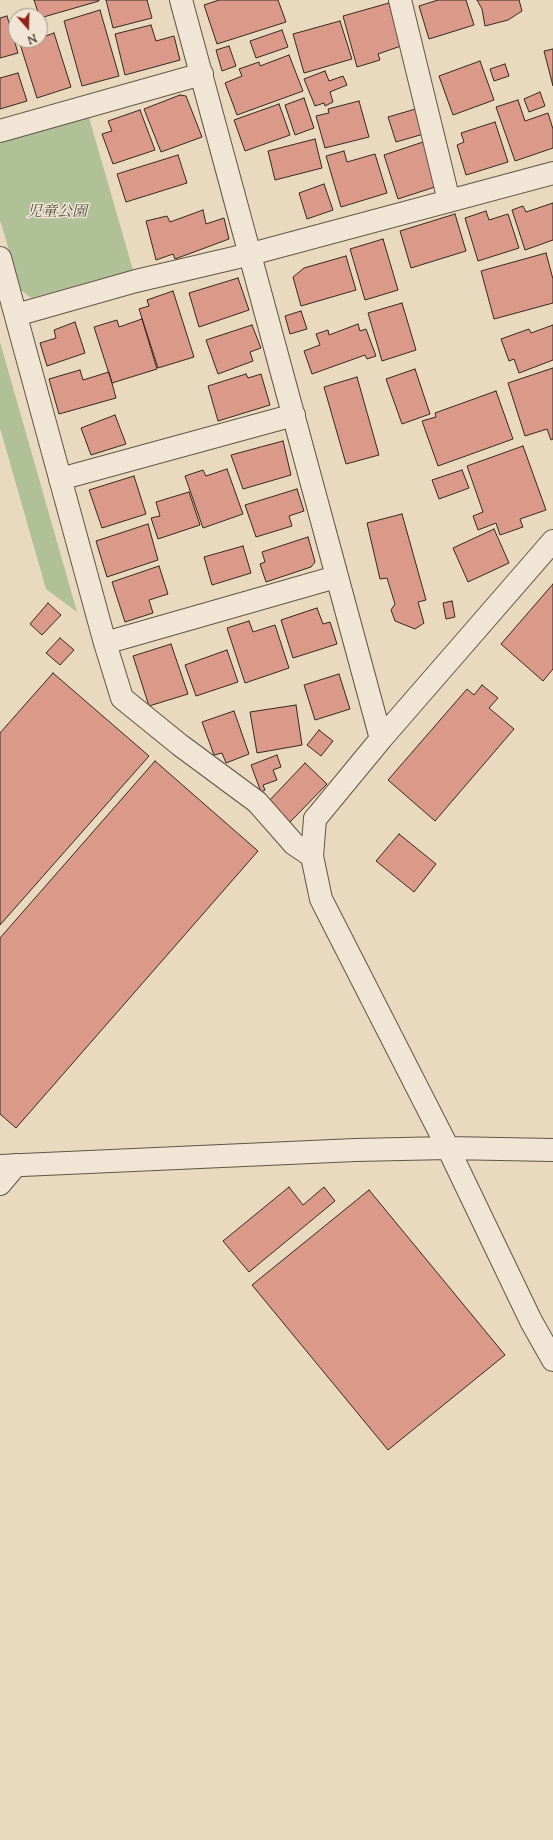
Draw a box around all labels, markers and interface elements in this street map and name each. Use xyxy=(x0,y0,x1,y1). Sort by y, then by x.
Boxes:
north arrow xyxy=(8,8,48,48)
text: N xyxy=(25,29,39,47)
park label: 児童公園 xyxy=(27,204,87,222)

